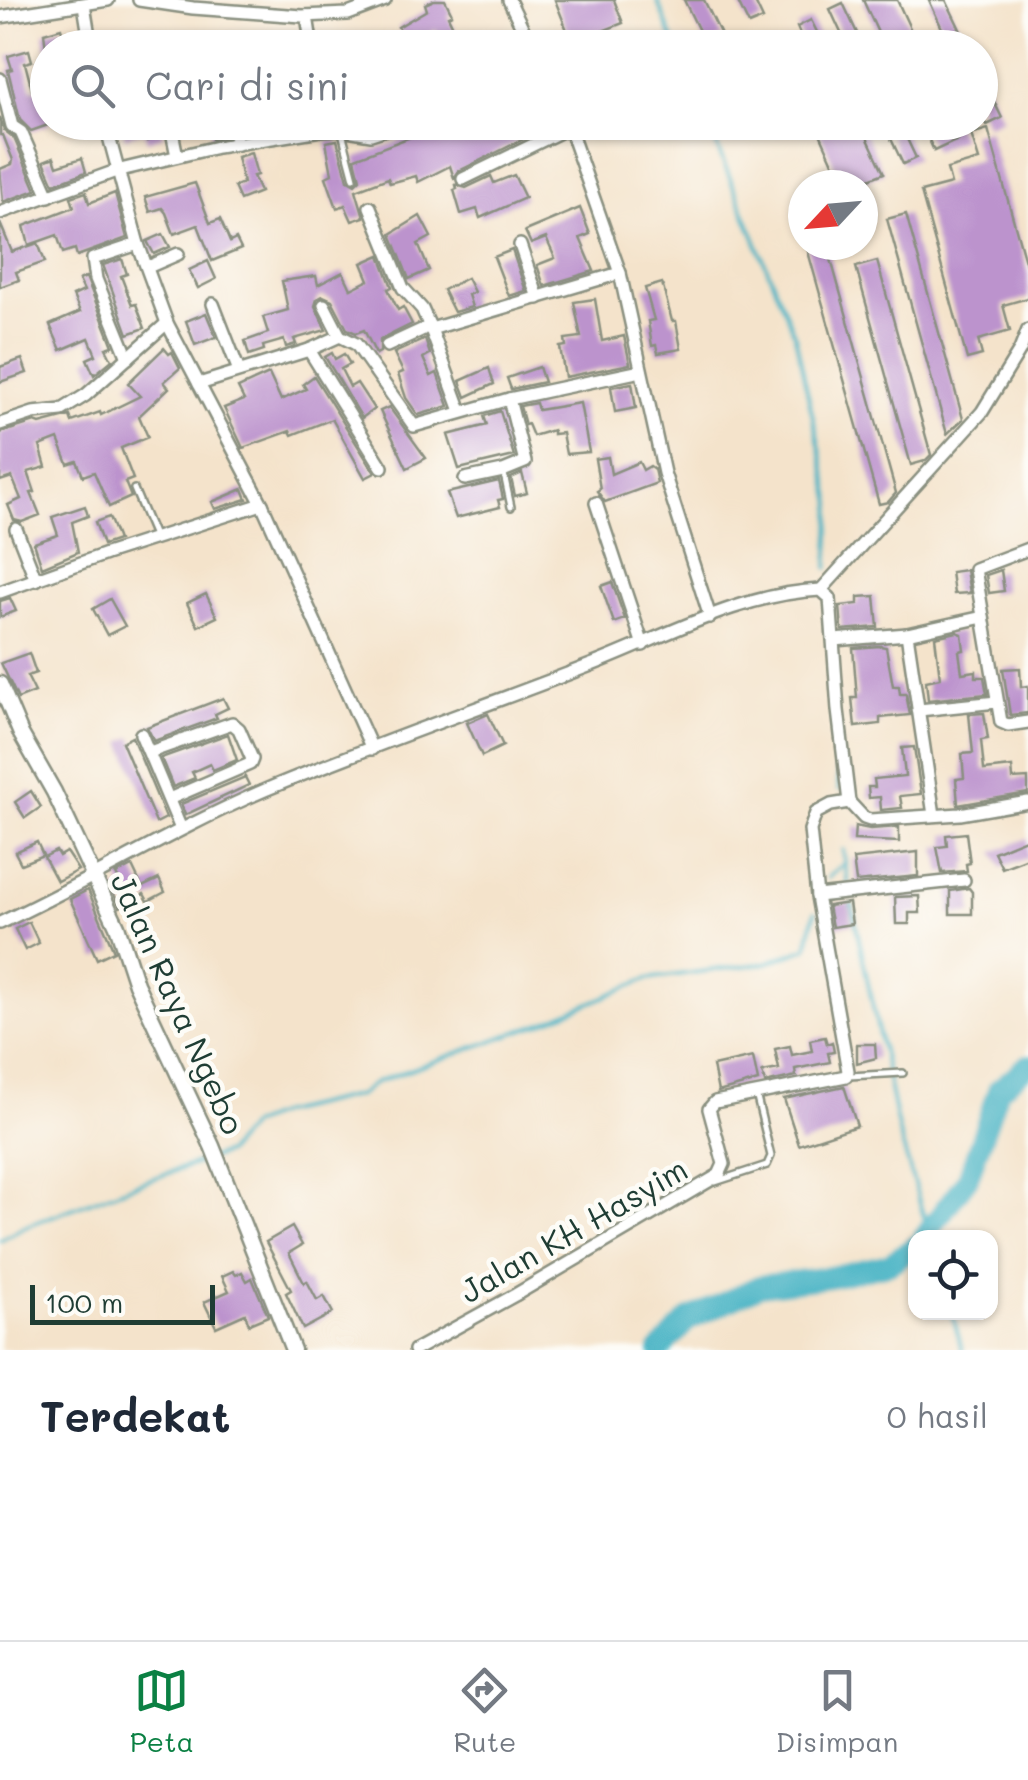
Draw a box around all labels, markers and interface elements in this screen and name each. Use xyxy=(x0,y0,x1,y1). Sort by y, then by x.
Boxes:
search box xyxy=(30,30,998,140)
icon: search xyxy=(65,58,120,113)
text: Cari di sini xyxy=(145,60,349,110)
north arrow xyxy=(788,170,878,260)
street label: Jalan Raya Ngebo xyxy=(102,866,256,1141)
street label: Jalan KH Hasyim xyxy=(452,1147,695,1312)
map controls xyxy=(908,1230,998,1320)
button: locate xyxy=(908,1230,998,1320)
scale bar xyxy=(30,1280,215,1324)
text: 100 m xyxy=(45,1284,123,1320)
text: Terdekat xyxy=(40,1388,230,1443)
text: 0 hasil xyxy=(887,1394,988,1436)
tab: Peta xyxy=(130,1663,194,1759)
tab: Rute xyxy=(453,1663,516,1759)
tab: Disimpan xyxy=(776,1663,898,1759)

